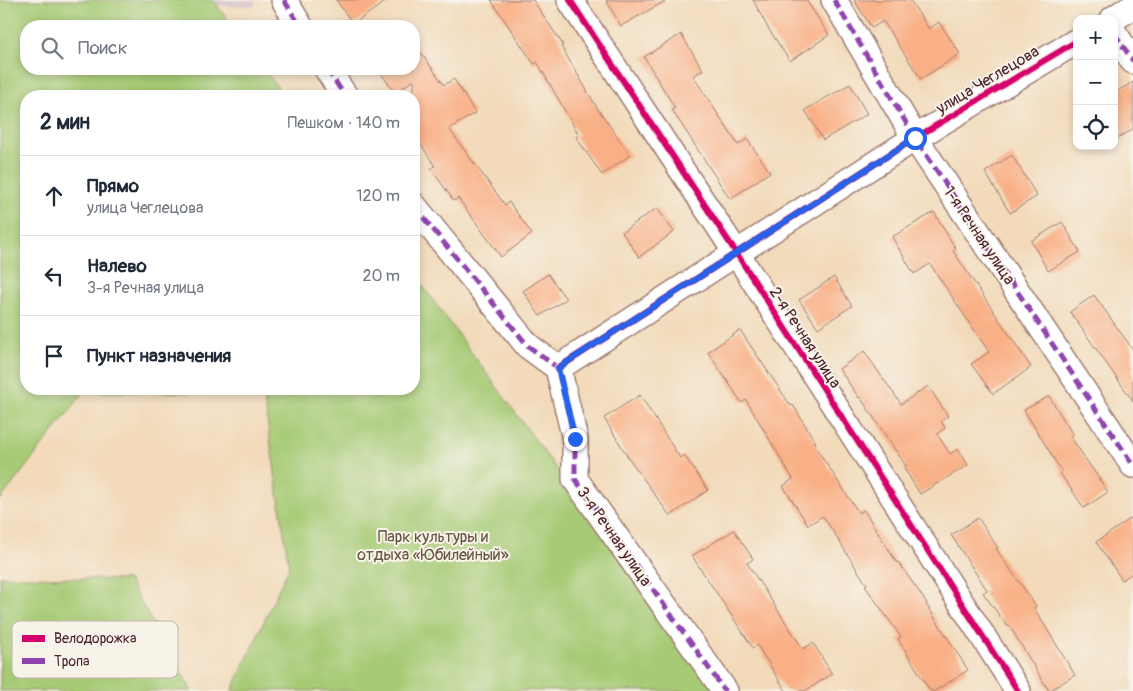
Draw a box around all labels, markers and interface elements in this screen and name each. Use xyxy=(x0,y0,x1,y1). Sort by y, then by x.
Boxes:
map controls xyxy=(1073,15,1118,150)
button: + xyxy=(1073,15,1118,60)
search box xyxy=(20,20,420,75)
icon: search xyxy=(38,34,66,62)
text: Поиск xyxy=(78,36,128,60)
street label: улица Чеглецова xyxy=(932,41,1043,119)
button: − xyxy=(1073,60,1118,105)
button: locate xyxy=(1073,105,1118,150)
text: 2 мин xyxy=(40,109,90,136)
text: Пешком · 140 m xyxy=(288,113,400,133)
route start xyxy=(904,127,927,150)
text: Прямо xyxy=(87,174,139,198)
icon: ahead xyxy=(40,182,68,210)
street label: 1-я Речная улица xyxy=(939,183,1019,289)
text: 120 m xyxy=(356,186,400,206)
text: улица Чеглецова xyxy=(87,198,204,218)
text: Налево xyxy=(87,254,147,278)
icon: left xyxy=(40,262,68,290)
text: 20 m xyxy=(362,266,400,286)
text: 3-я Речная улица xyxy=(87,278,204,298)
street label: 2-я Речная улица xyxy=(765,283,845,392)
icon: arrive xyxy=(40,342,68,370)
text: Пункт назначения xyxy=(87,344,231,368)
route end xyxy=(564,428,587,451)
street label: 3-я Речная улица xyxy=(572,483,656,590)
park label: Парк культуры и отдыха «Юбилейный» xyxy=(357,527,509,565)
legend xyxy=(12,621,178,678)
text: Велодорожка xyxy=(54,630,136,647)
text: Тропа xyxy=(54,653,90,670)

